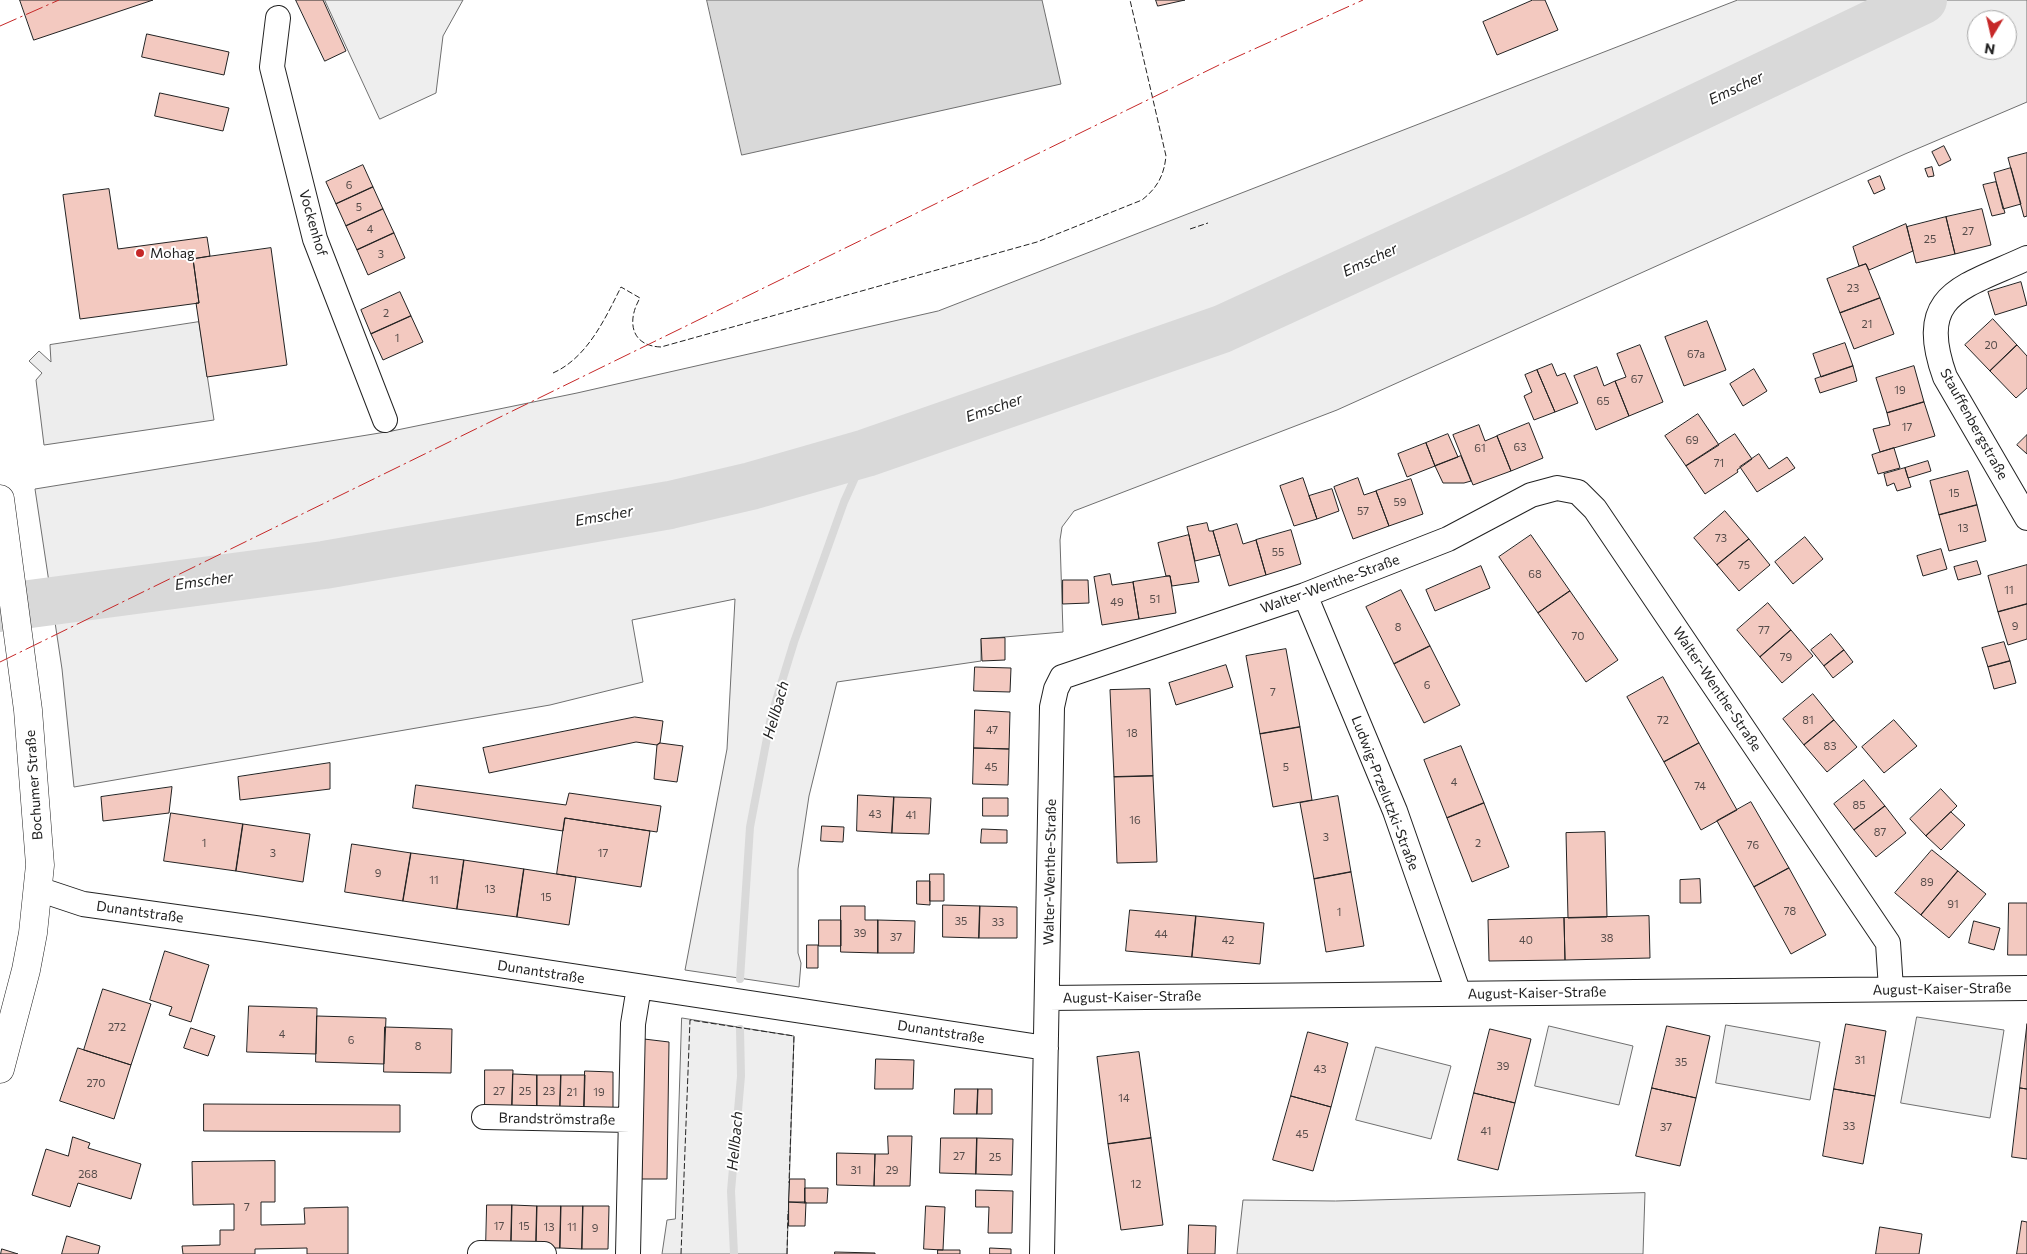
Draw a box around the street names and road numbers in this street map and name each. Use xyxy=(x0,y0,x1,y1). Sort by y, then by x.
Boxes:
street label: Vockenhof xyxy=(295,188,331,258)
street label: Stauffenbergstraße xyxy=(1937,366,2011,482)
street label: Walter-Wenthe-Straße xyxy=(1258,551,1402,617)
street label: Walter-Wenthe-Straße xyxy=(1669,624,1765,754)
street label: Ludwig-Przelutzki-Straße xyxy=(1348,713,1422,873)
street label: Bochumer Straße xyxy=(22,729,46,841)
street label: Walter-Wenthe-Straße xyxy=(1040,799,1060,945)
street label: Dunantstraße xyxy=(95,898,185,926)
street label: Dunantstraße xyxy=(496,957,586,987)
street label: August-Kaiser-Straße xyxy=(1872,979,2012,999)
street label: August-Kaiser-Straße xyxy=(1467,983,1607,1003)
street label: August-Kaiser-Straße xyxy=(1062,987,1202,1007)
street label: Dunantstraße xyxy=(896,1017,986,1047)
street label: Brandströmstraße xyxy=(499,1110,615,1128)

